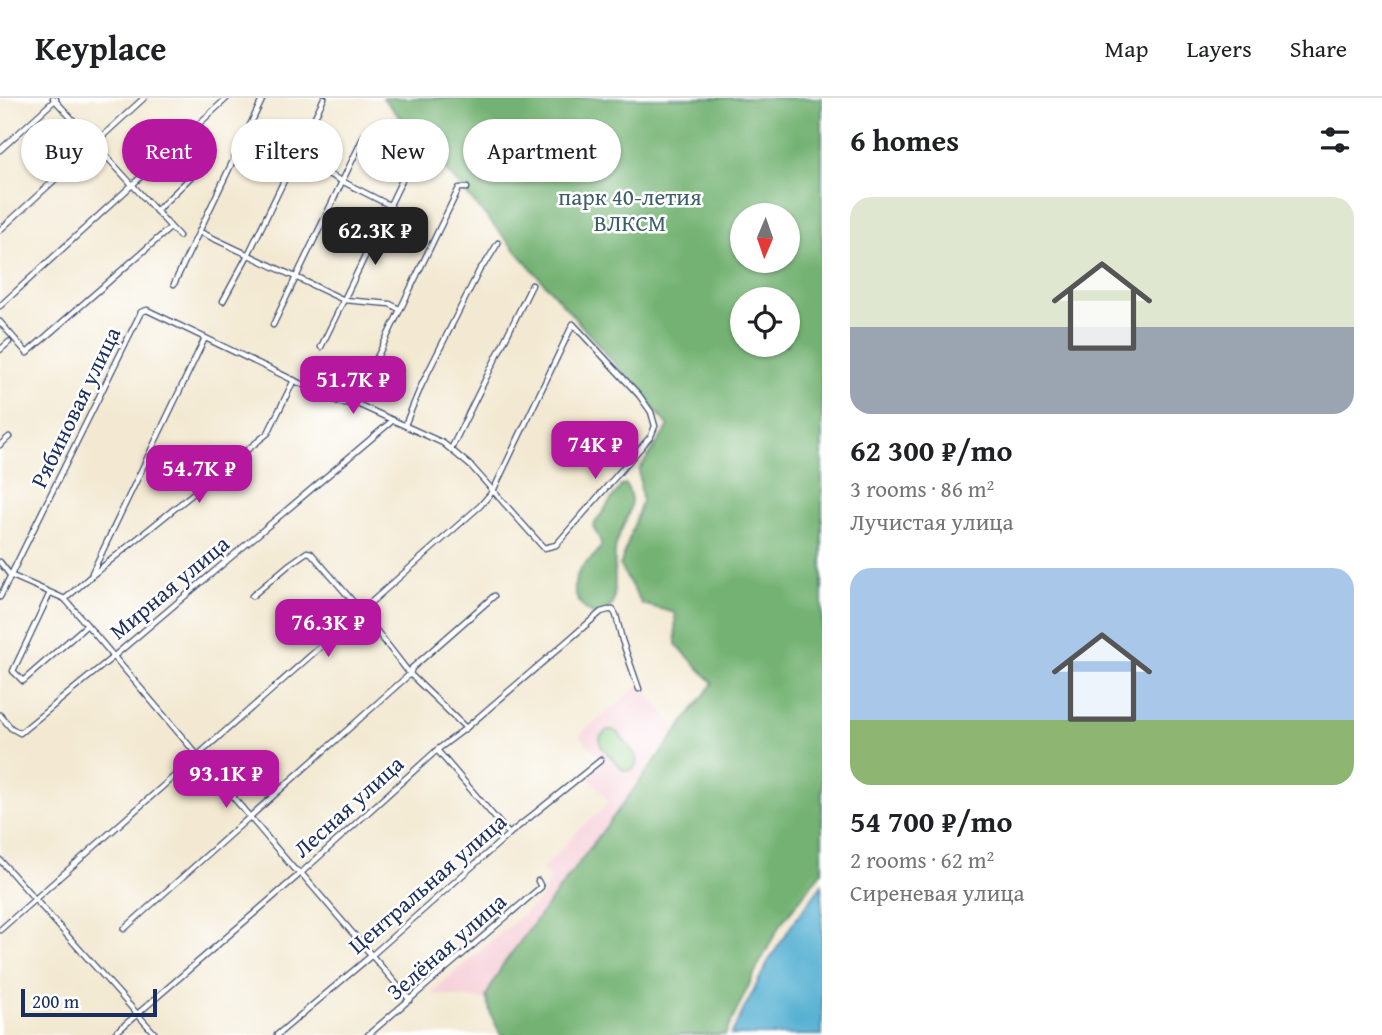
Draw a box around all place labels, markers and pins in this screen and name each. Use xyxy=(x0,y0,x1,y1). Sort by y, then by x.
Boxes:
pin: 62.3K ₽ xyxy=(310,208,440,267)
pin: 51.7K ₽ xyxy=(288,356,418,416)
pin: 74K ₽ xyxy=(546,422,644,481)
pin: 54.7K ₽ xyxy=(134,446,264,505)
pin: 76.3K ₽ xyxy=(263,600,393,659)
pin: 93.1K ₽ xyxy=(161,750,291,810)

